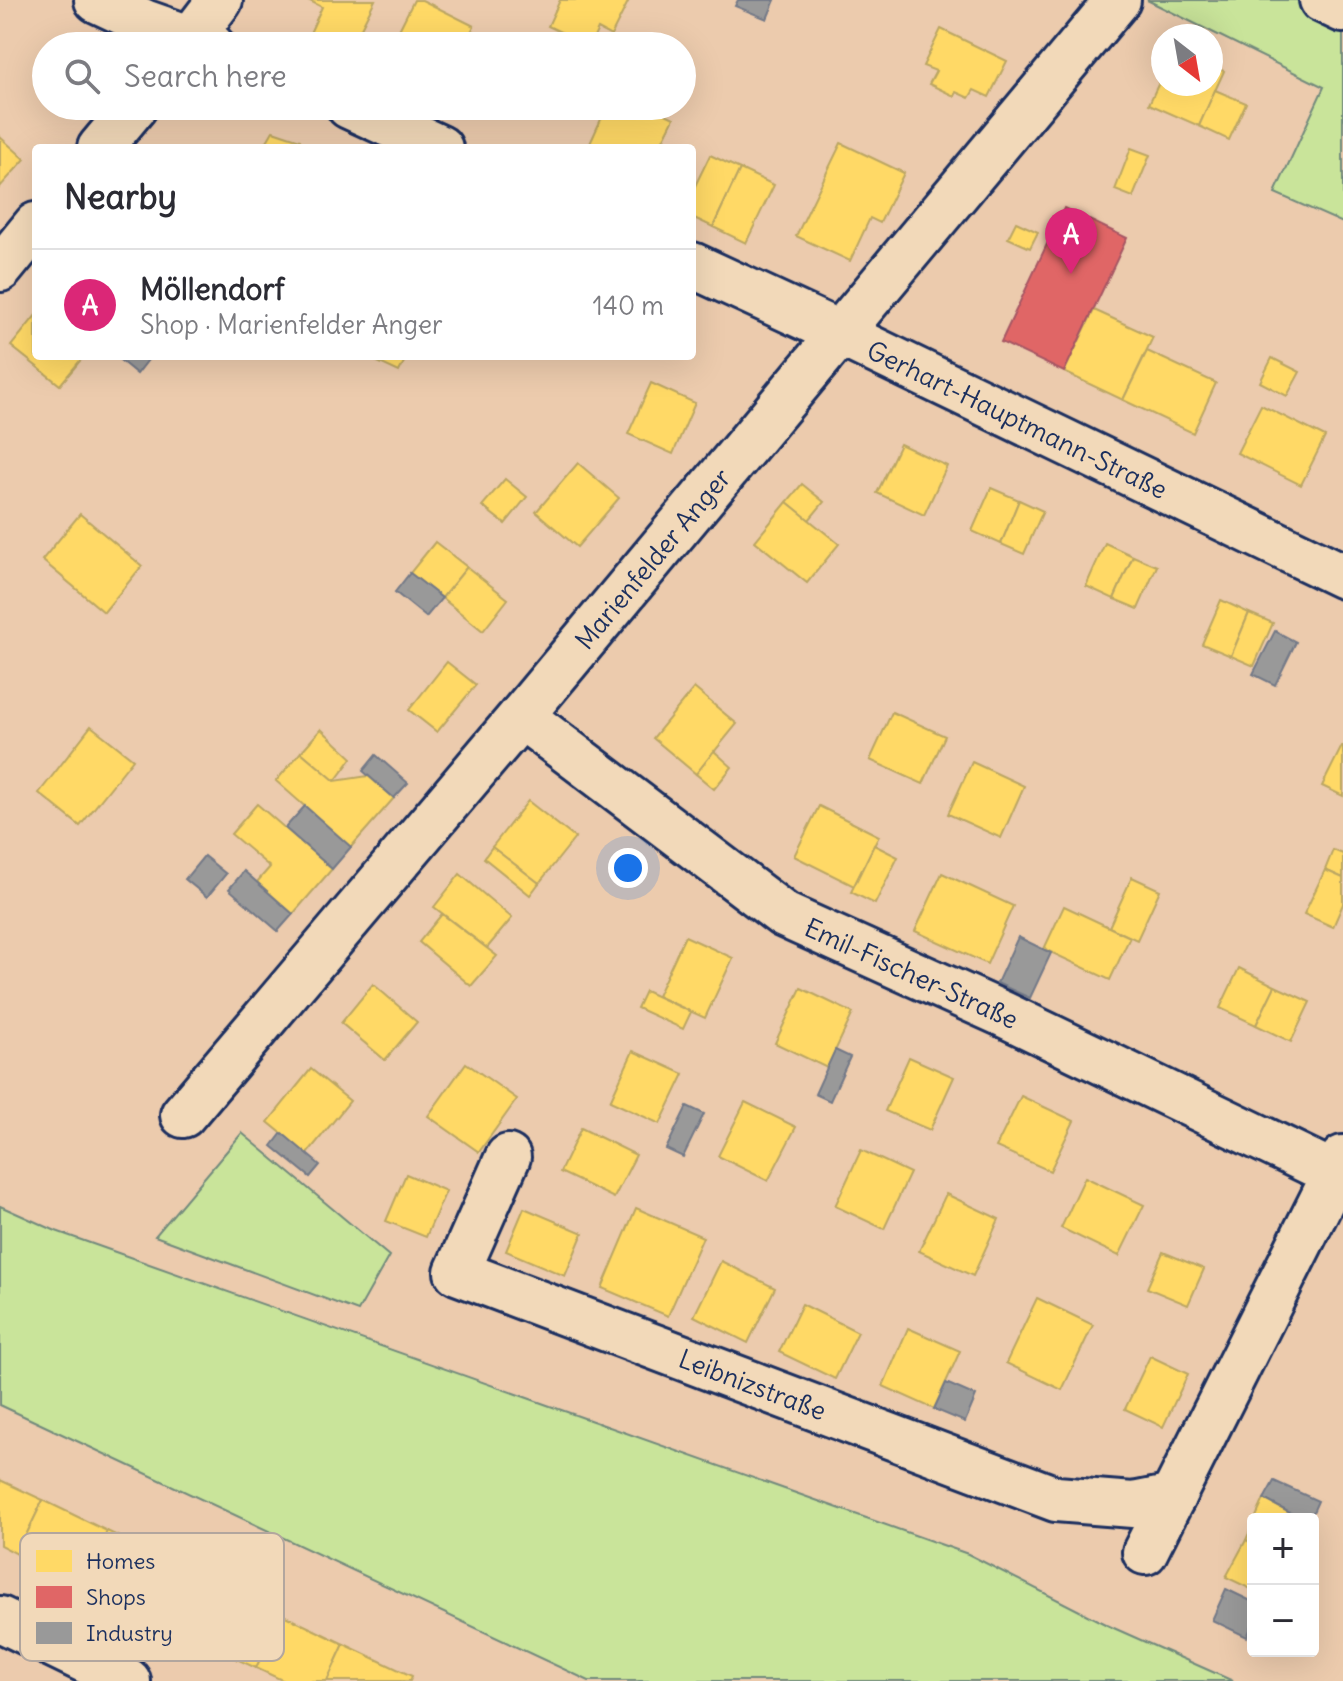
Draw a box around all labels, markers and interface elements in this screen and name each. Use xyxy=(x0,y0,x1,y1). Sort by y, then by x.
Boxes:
north arrow xyxy=(1151,24,1223,96)
search box xyxy=(32,32,696,120)
icon: search xyxy=(60,54,104,98)
text: Search here xyxy=(124,57,287,95)
text: Nearby xyxy=(64,175,177,218)
pin: A xyxy=(1045,208,1097,274)
text: Möllendorf xyxy=(140,270,284,308)
text: A xyxy=(82,289,98,322)
text: 140 m xyxy=(593,289,664,322)
text: Shop · Marienfelder Anger xyxy=(140,308,443,341)
street label: Gerhart-Hauptmann-Straße xyxy=(862,333,1173,505)
street label: Marienfelder Anger xyxy=(567,461,738,656)
your location xyxy=(608,848,648,888)
street label: Emil-Fischer-Straße xyxy=(800,910,1024,1036)
street label: Leibnizstraße xyxy=(674,1341,831,1427)
map controls xyxy=(1247,1513,1319,1657)
button: + xyxy=(1247,1513,1319,1585)
legend xyxy=(20,1533,284,1661)
text: Homes xyxy=(86,1547,155,1575)
text: Shops xyxy=(86,1583,146,1611)
button: − xyxy=(1247,1585,1319,1657)
text: Industry xyxy=(86,1619,173,1647)

